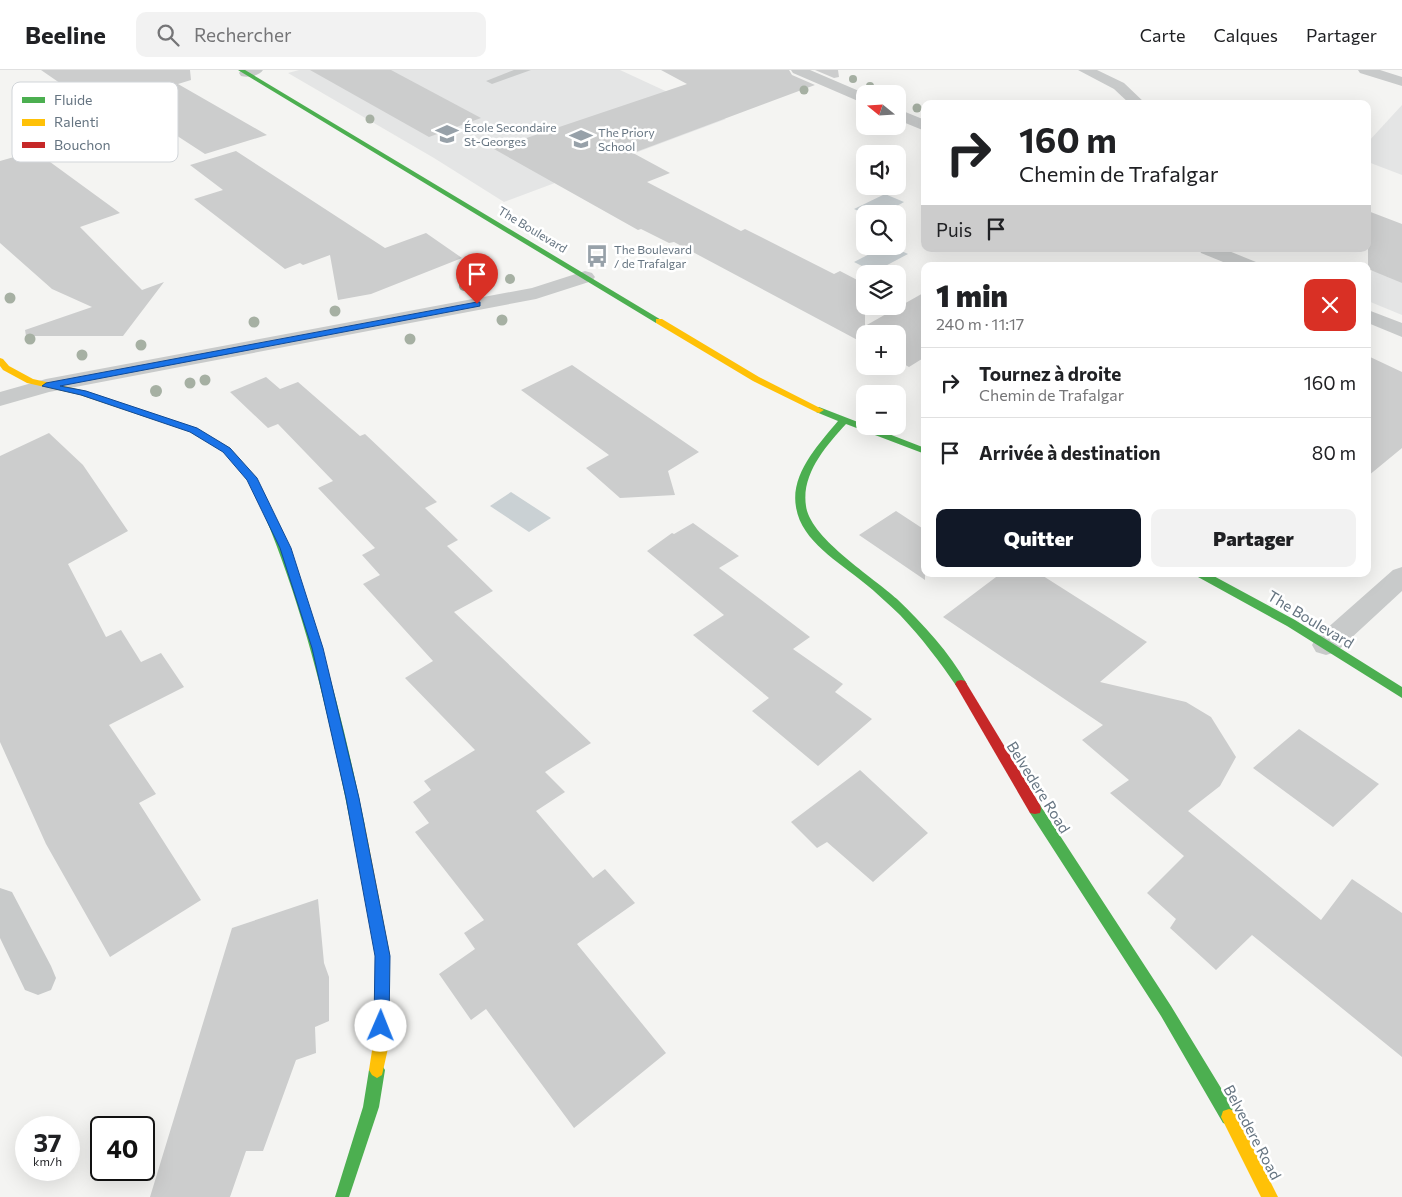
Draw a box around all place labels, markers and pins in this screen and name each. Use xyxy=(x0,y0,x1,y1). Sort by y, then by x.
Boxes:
place label: École Secondaire St-Georges xyxy=(464,120,556,148)
school or university icon: École Secondaire St-Georges xyxy=(434,121,460,147)
place label: The Priory School xyxy=(598,125,655,153)
school or university icon: The Priory School xyxy=(568,126,594,152)
place label: The Boulevard / de Trafalgar xyxy=(614,242,692,270)
bus stop icon: The Boulevard / de Trafalgar xyxy=(584,243,610,269)
pin xyxy=(456,253,498,304)

